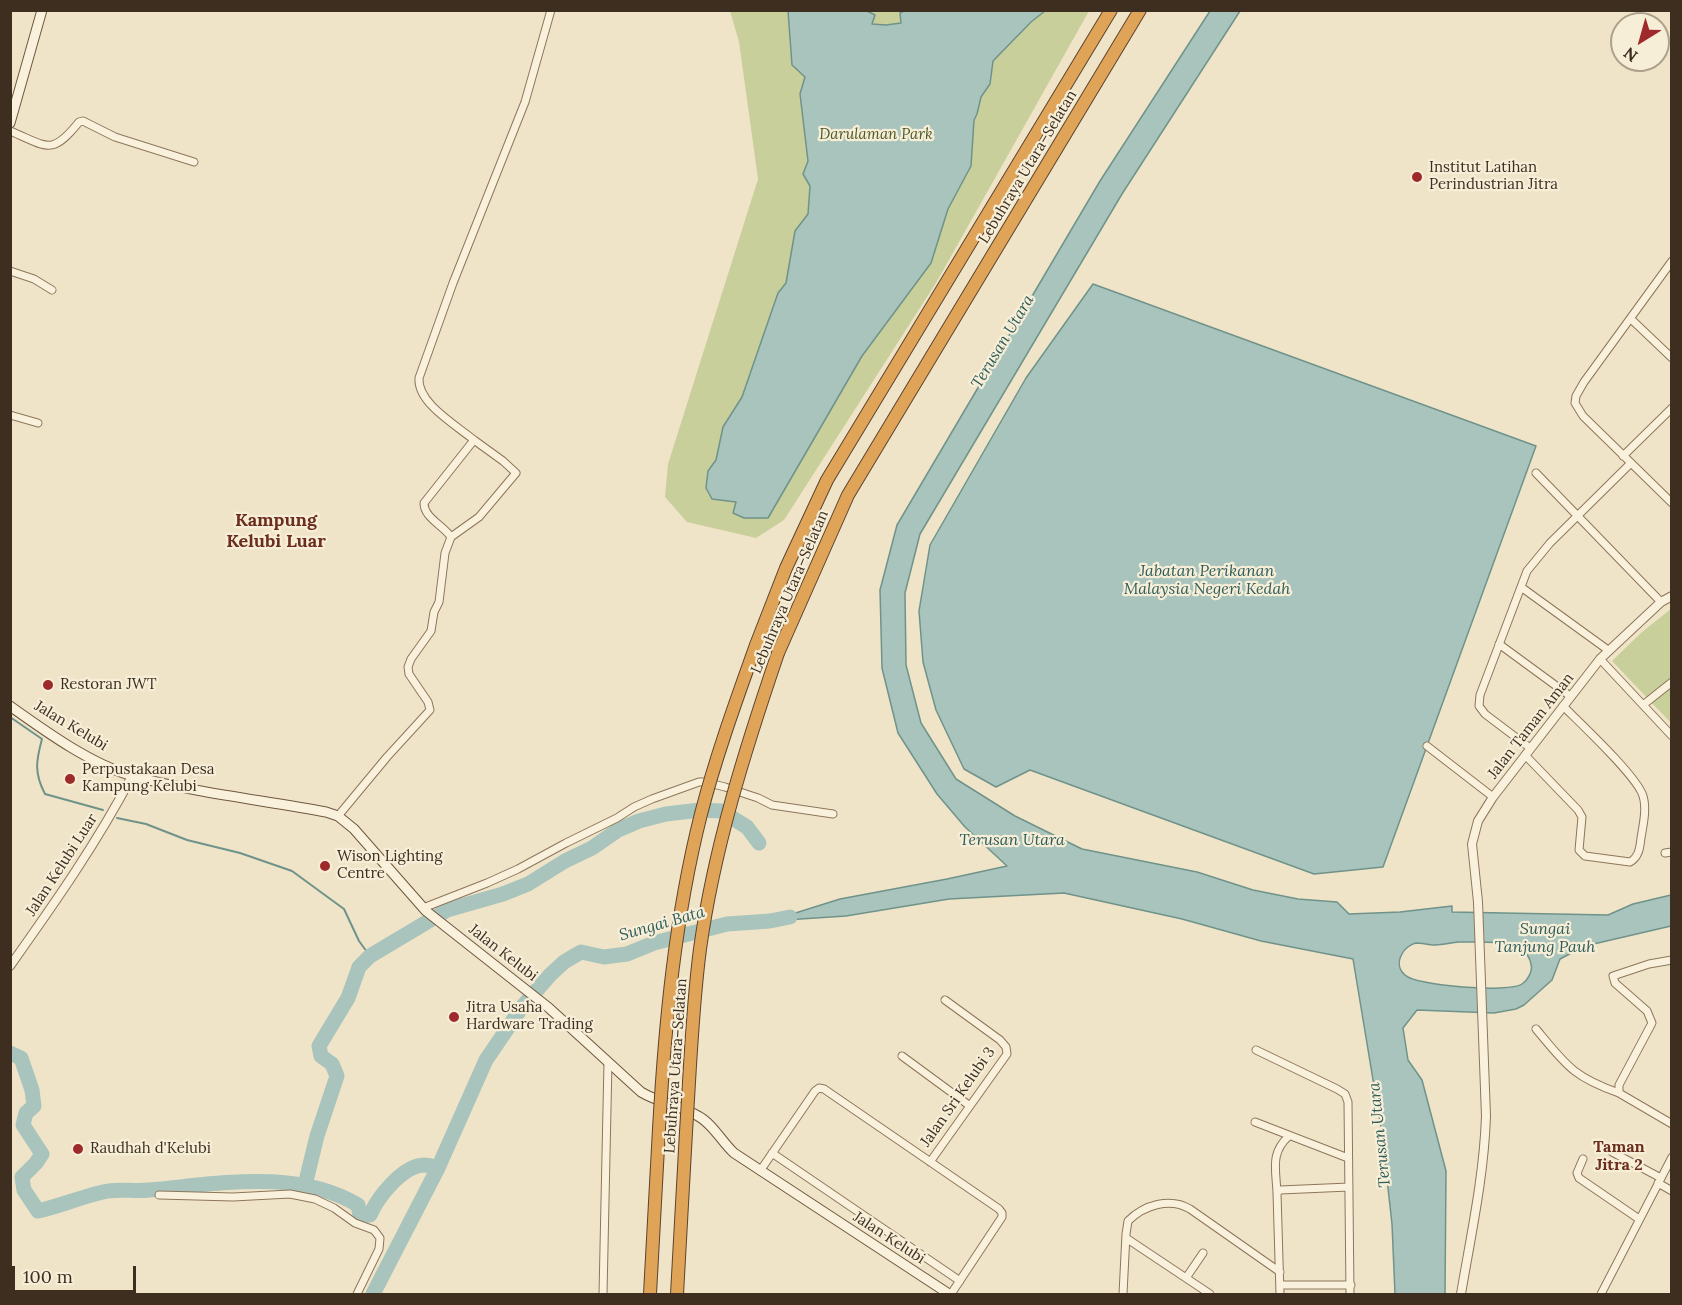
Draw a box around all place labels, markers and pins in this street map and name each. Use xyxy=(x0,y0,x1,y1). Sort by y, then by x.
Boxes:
place label: Institut Latihan Perindustrian Jitra xyxy=(1429,159,1558,194)
marker: Institut Latihan Perindustrian Jitra xyxy=(1410,170,1424,184)
place label: Restoran JWT xyxy=(60,676,157,694)
marker: Restoran JWT xyxy=(41,678,55,692)
place label: Perpustakaan Desa Kampung Kelubi xyxy=(82,761,215,796)
marker: Perpustakaan Desa Kampung Kelubi xyxy=(63,772,77,786)
place label: Wison Lighting Centre xyxy=(337,848,442,883)
marker: Wison Lighting Centre xyxy=(318,859,332,873)
place label: Jitra Usaha Hardware Trading xyxy=(466,999,593,1034)
marker: Jitra Usaha Hardware Trading xyxy=(447,1010,461,1024)
place label: Raudhah d'Kelubi xyxy=(90,1140,211,1158)
marker: Raudhah d'Kelubi xyxy=(71,1142,85,1156)

